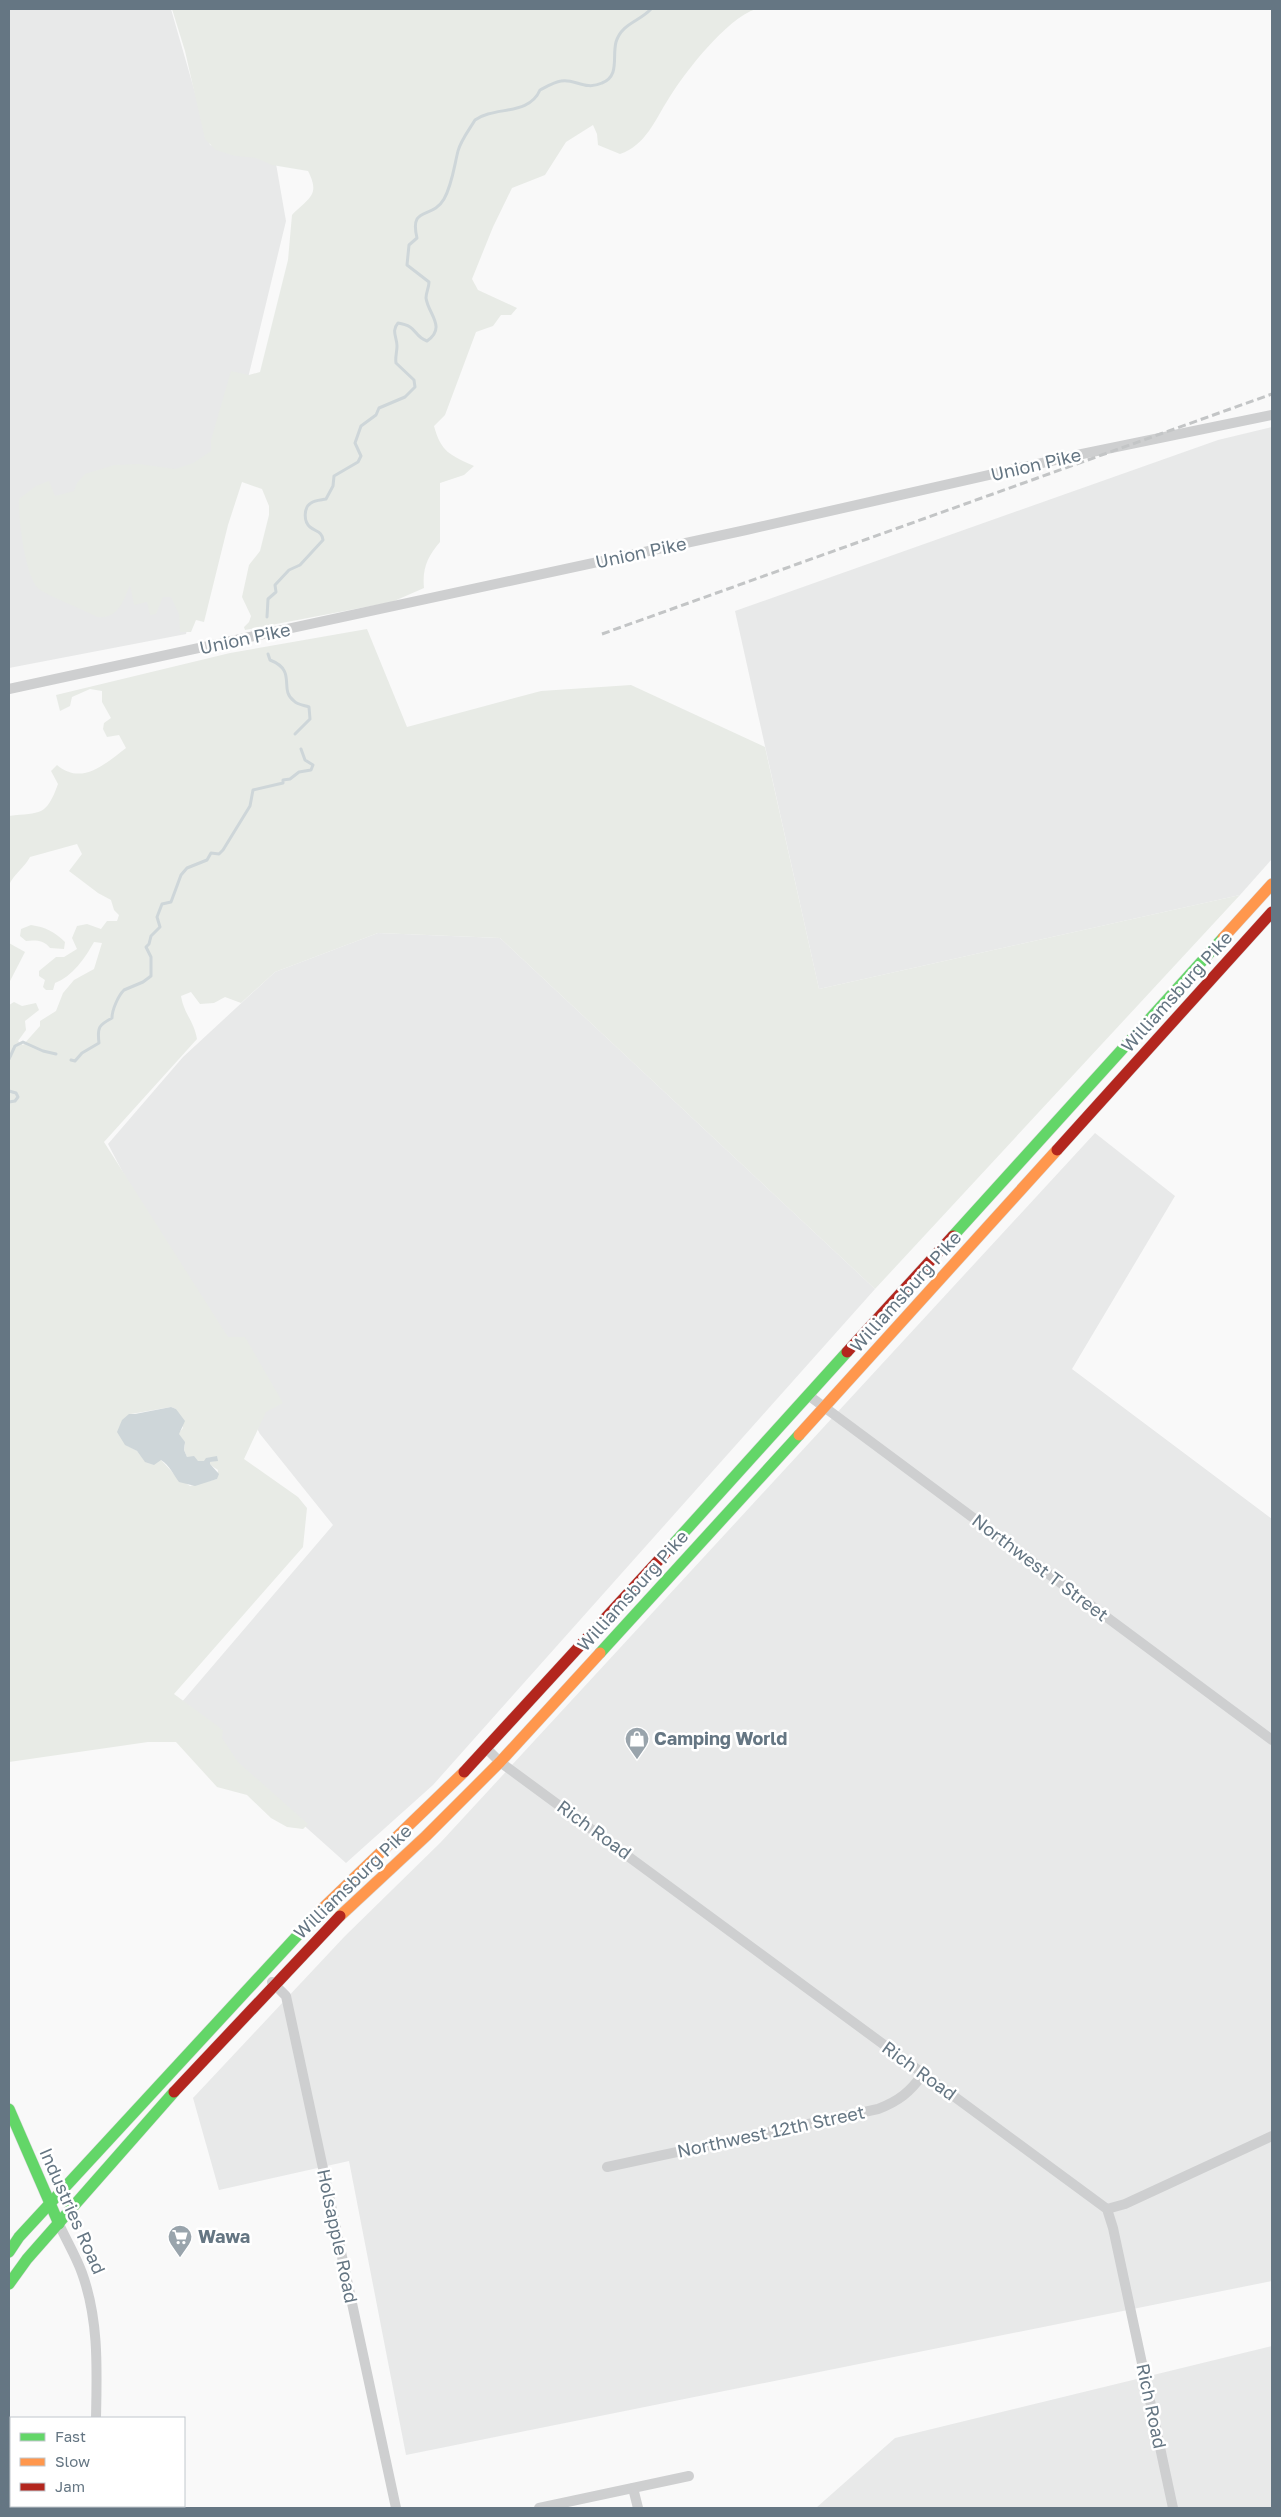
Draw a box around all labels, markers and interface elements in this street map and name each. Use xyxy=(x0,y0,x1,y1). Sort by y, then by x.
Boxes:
street label: Union Pike xyxy=(988,443,1083,485)
street label: Union Pike xyxy=(593,532,688,572)
street label: Union Pike xyxy=(197,618,292,658)
street label: Williamsburg Pike xyxy=(1116,926,1236,1056)
street label: Williamsburg Pike xyxy=(845,1226,965,1356)
street label: Northwest T Street xyxy=(968,1509,1113,1626)
street label: Williamsburg Pike xyxy=(572,1525,692,1655)
shop icon: Camping World xyxy=(624,1726,650,1760)
place label: Camping World xyxy=(654,1727,787,1749)
street label: Rich Road xyxy=(553,1795,636,1864)
street label: Williamsburg Pike xyxy=(289,1819,416,1943)
street label: Rich Road xyxy=(878,2036,961,2105)
street label: Northwest 12th Street xyxy=(675,2100,867,2162)
street label: Industries Road xyxy=(35,2144,111,2277)
street label: Holsapple Road xyxy=(313,2167,363,2305)
supermarket icon: Wawa xyxy=(167,2224,193,2258)
place label: Wawa xyxy=(198,2225,250,2247)
street label: Rich Road xyxy=(1132,2361,1172,2450)
legend xyxy=(10,2417,185,2507)
text: Fast xyxy=(55,2427,86,2445)
text: Slow xyxy=(55,2452,90,2470)
text: Jam xyxy=(55,2477,85,2495)

